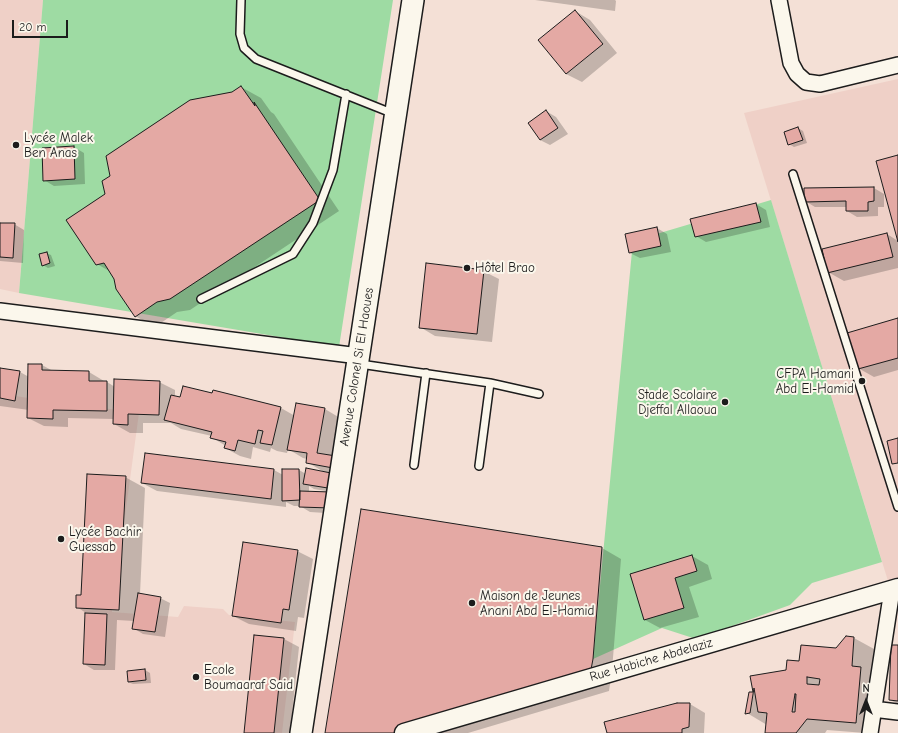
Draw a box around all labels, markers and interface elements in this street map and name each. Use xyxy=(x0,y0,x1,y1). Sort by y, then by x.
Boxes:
scale bar xyxy=(14,12,70,38)
text: 20 m xyxy=(19,20,47,34)
place label: Lycée Malek Ben Anas xyxy=(24,130,93,161)
marker: Lycée Malek Ben Anas xyxy=(11,140,21,150)
place label: Hôtel Brao xyxy=(475,260,535,276)
marker: Hôtel Brao xyxy=(462,263,472,273)
street label: Avenue Colonel Si El Haoues xyxy=(337,287,377,447)
place label: CFPA Hamani Abd El-Hamid xyxy=(776,366,854,397)
marker: CFPA Hamani Abd El-Hamid xyxy=(857,376,867,386)
place label: Stade Scolaire Djeffal Allaoua xyxy=(638,387,717,418)
marker: Stade Scolaire Djeffal Allaoua xyxy=(720,397,730,407)
place label: Lycée Bachir Guessab xyxy=(69,524,141,555)
marker: Lycée Bachir Guessab xyxy=(56,534,66,544)
place label: Maison de Jeunes Anani Abd El-Hamid xyxy=(480,588,594,619)
marker: Maison de Jeunes Anani Abd El-Hamid xyxy=(467,598,477,608)
street label: Rue Habiche Abdelaziz xyxy=(588,635,714,685)
place label: Ecole Boumaaraf Said xyxy=(204,662,293,693)
marker: Ecole Boumaaraf Said xyxy=(191,672,201,682)
north arrow xyxy=(846,681,886,721)
text: N xyxy=(862,682,870,695)

